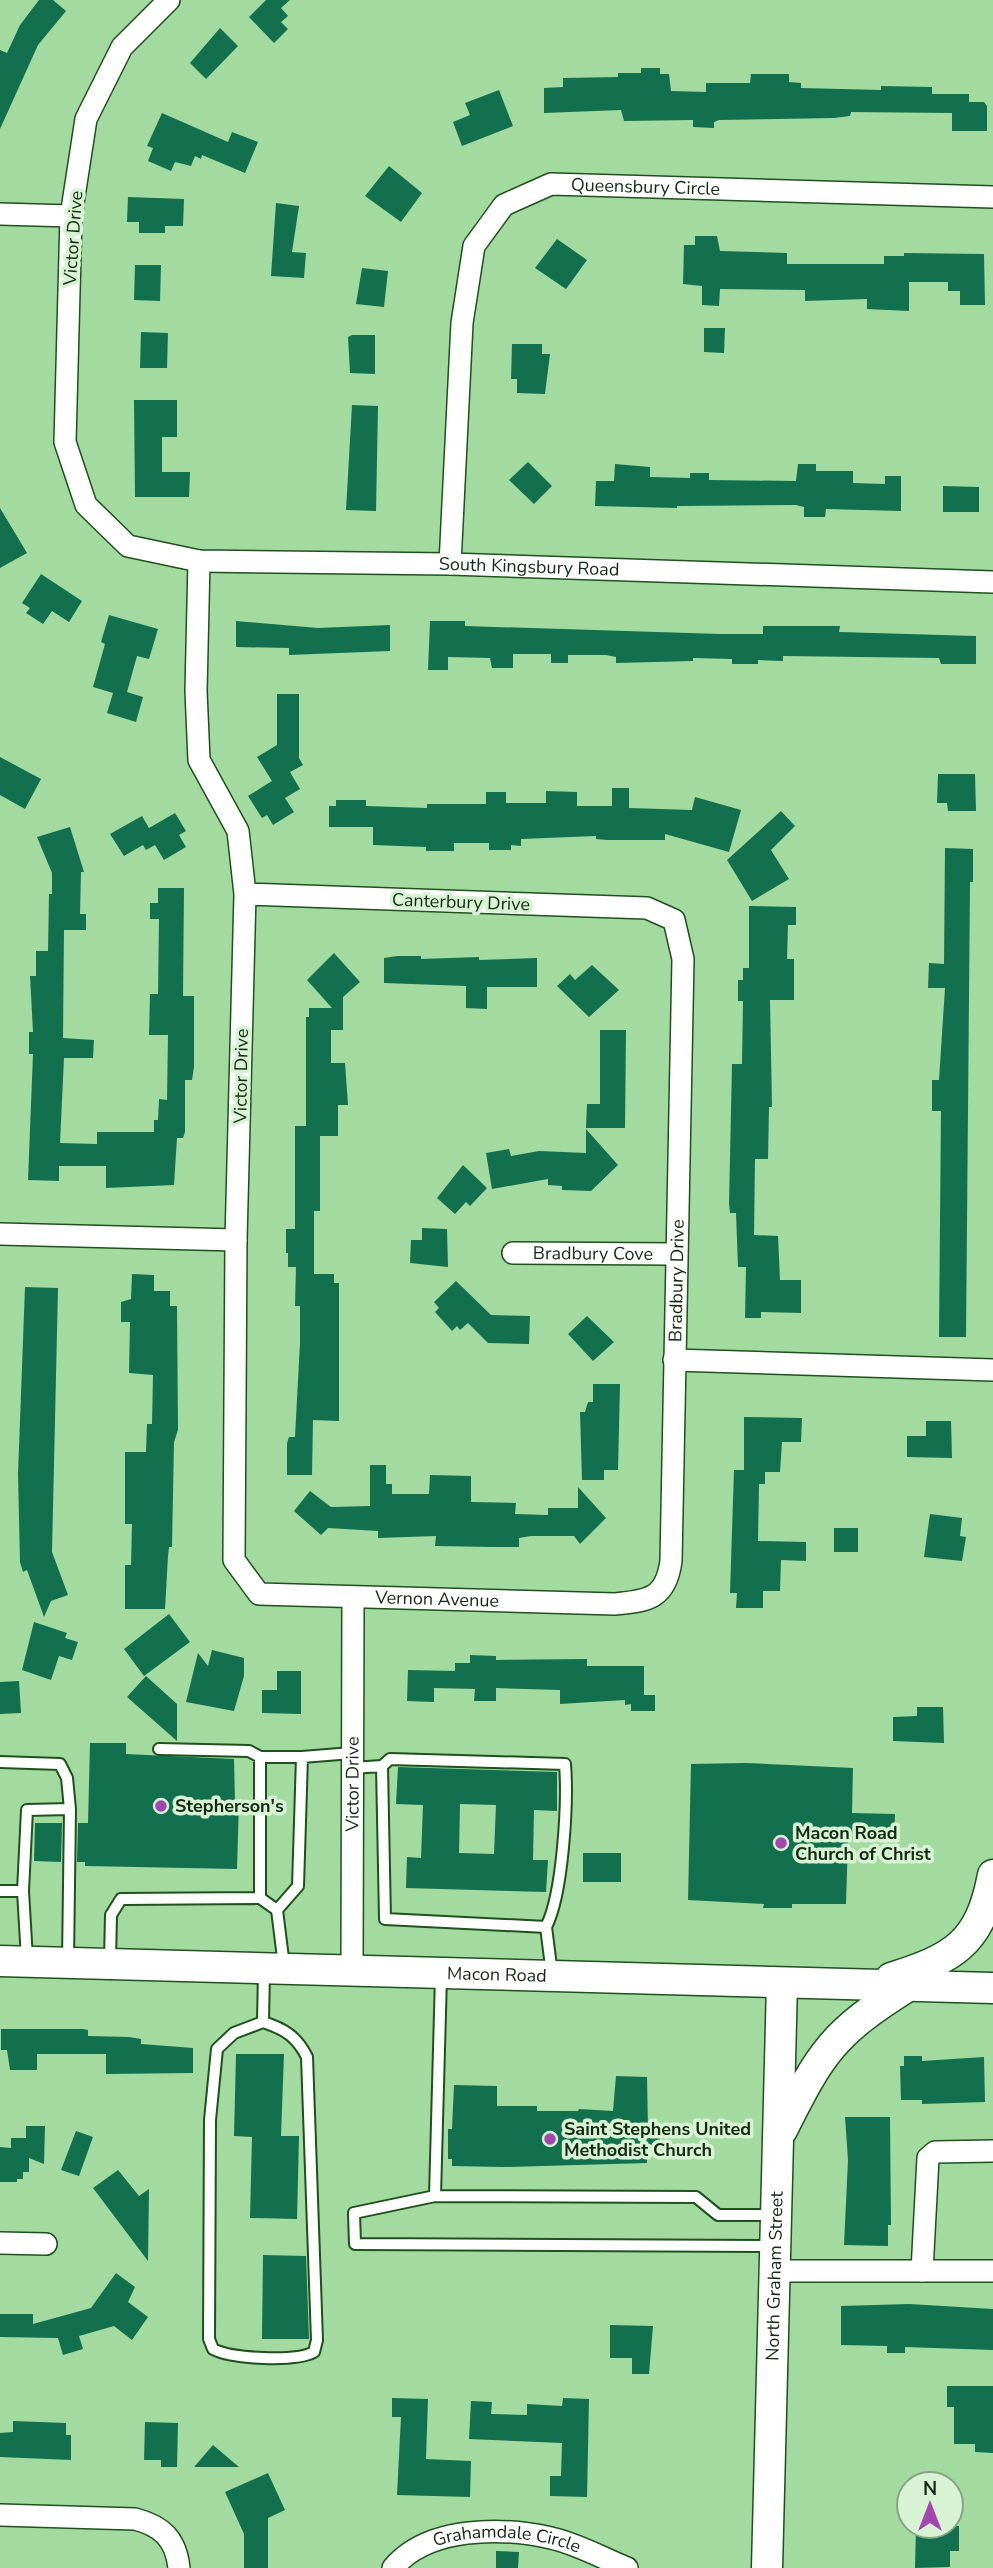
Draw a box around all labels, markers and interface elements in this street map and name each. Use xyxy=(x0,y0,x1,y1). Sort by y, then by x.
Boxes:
street label: Queensbury Circle xyxy=(570,173,720,201)
street label: Victor Drive xyxy=(58,190,88,287)
street label: South Kingsbury Road xyxy=(439,552,620,582)
street label: Canterbury Drive xyxy=(392,888,530,916)
street label: Victor Drive xyxy=(228,1028,254,1125)
street label: Bradbury Drive xyxy=(663,1219,690,1342)
street label: Bradbury Cove xyxy=(533,1241,653,1266)
street label: Vernon Avenue xyxy=(374,1585,499,1613)
street label: Victor Drive xyxy=(340,1736,365,1833)
place label: Stepherson's xyxy=(175,1794,284,1818)
marker: Stepherson's xyxy=(153,1798,169,1814)
place label: Macon Road Church of Christ xyxy=(795,1821,931,1866)
marker: Macon Road Church of Christ xyxy=(773,1835,789,1851)
street label: Macon Road xyxy=(447,1961,547,1988)
place label: Saint Stephens United Methodist Church xyxy=(564,2117,751,2162)
marker: Saint Stephens United Methodist Church xyxy=(542,2131,558,2147)
street label: North Graham Street xyxy=(760,2190,789,2361)
north arrow xyxy=(895,2470,965,2540)
text: N xyxy=(923,2476,937,2502)
street label: Grahamdale Circle xyxy=(430,2519,584,2559)

